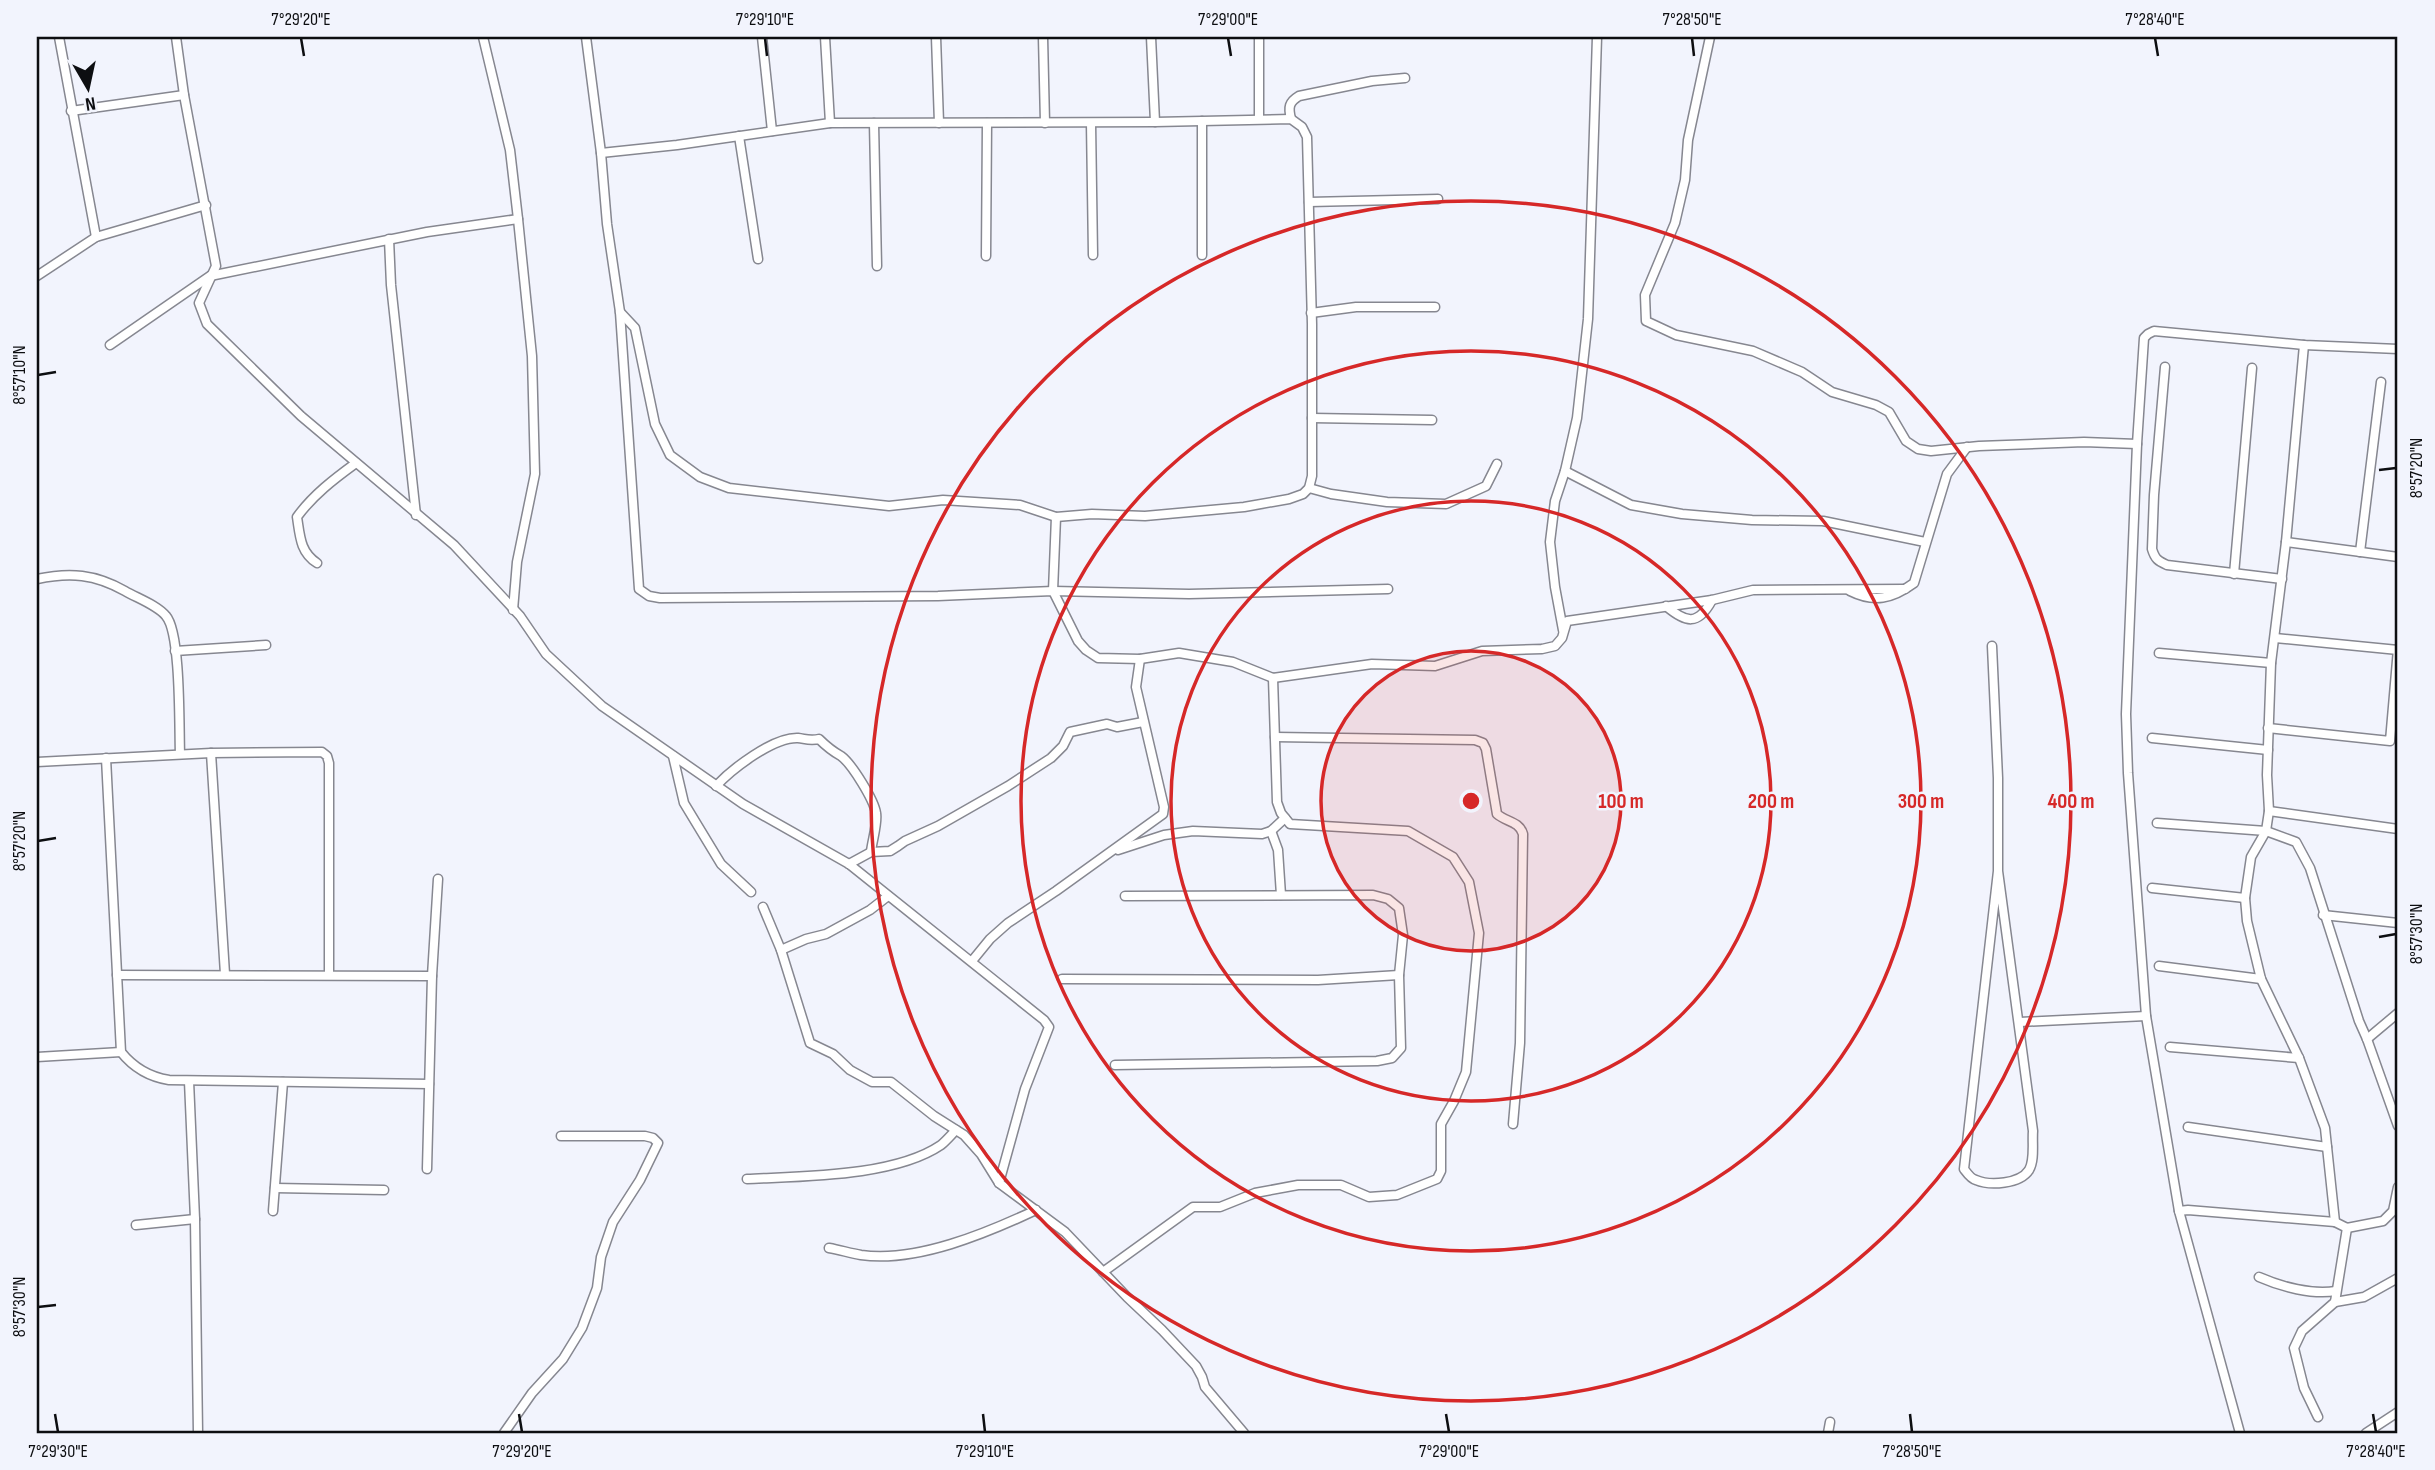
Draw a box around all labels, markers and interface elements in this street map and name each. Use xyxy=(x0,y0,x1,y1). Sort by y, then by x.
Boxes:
text: 7°29'20"E xyxy=(271,9,331,30)
text: 7°29'10"E xyxy=(736,9,794,30)
text: 7°29'00"E xyxy=(1198,9,1258,30)
text: 7°28'50"E xyxy=(1662,9,1722,30)
text: 7°28'40"E xyxy=(2125,9,2185,30)
north arrow xyxy=(52,52,122,122)
text: N xyxy=(84,91,97,115)
text: 8°57'10"N xyxy=(9,345,30,405)
text: 8°57'20"N xyxy=(2406,438,2427,498)
centre of rings xyxy=(1459,789,1483,813)
text: 100 m xyxy=(1598,789,1644,814)
text: 200 m xyxy=(1748,789,1794,814)
text: 300 m xyxy=(1898,789,1944,814)
text: 400 m xyxy=(2048,789,2094,814)
text: 8°57'20"N xyxy=(9,811,30,871)
text: 8°57'30"N xyxy=(2406,904,2427,964)
text: 8°57'30"N xyxy=(9,1277,30,1337)
text: 7°29'30"E xyxy=(28,1441,88,1462)
text: 7°29'20"E xyxy=(492,1441,552,1462)
text: 7°29'10"E xyxy=(956,1441,1014,1462)
text: 7°29'00"E xyxy=(1419,1441,1479,1462)
text: 7°28'50"E xyxy=(1882,1441,1942,1462)
text: 7°28'40"E xyxy=(2346,1441,2406,1462)

